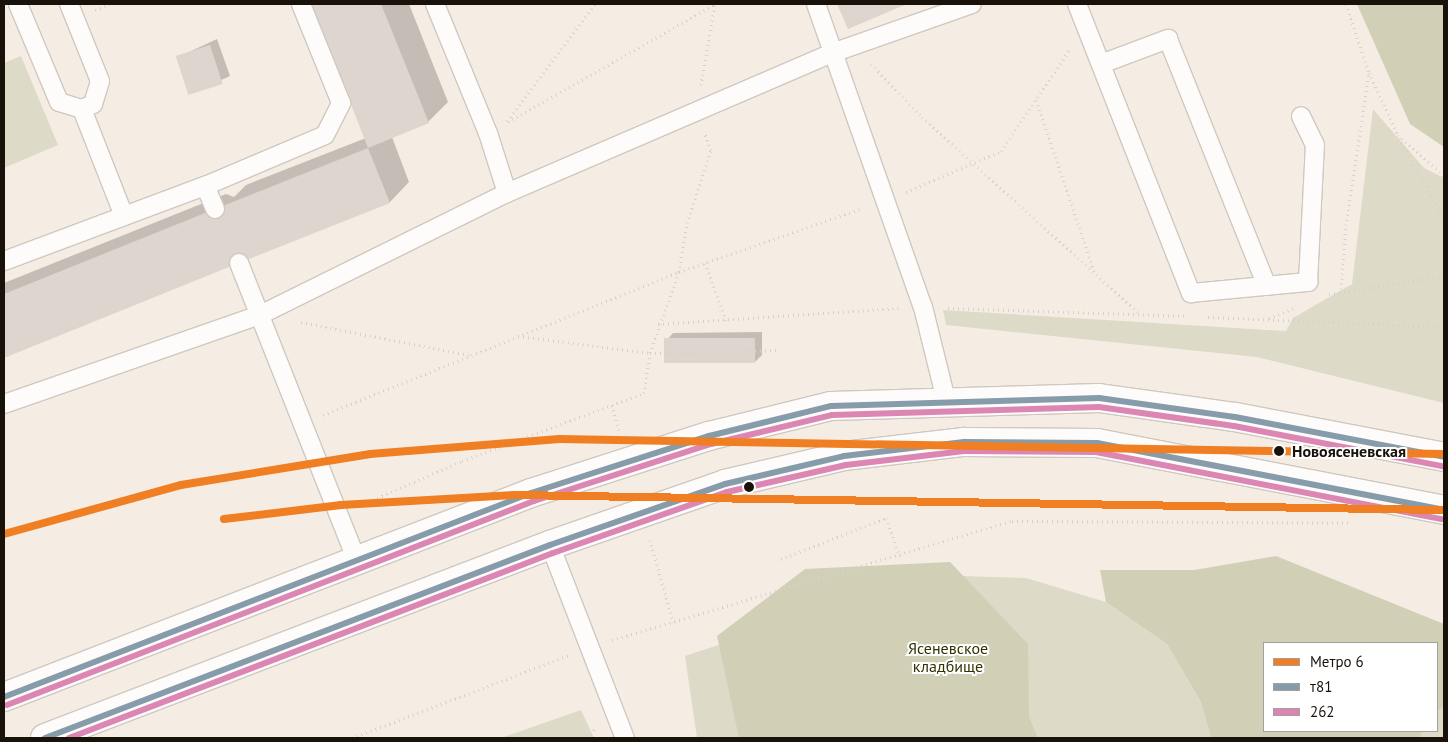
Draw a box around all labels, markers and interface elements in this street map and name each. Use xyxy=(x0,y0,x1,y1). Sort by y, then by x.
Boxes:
place label: Новоясеневская xyxy=(1292,441,1406,461)
marker: Новоясеневская xyxy=(1270,442,1288,460)
unlabelled marker xyxy=(744,482,754,492)
park label: Ясеневское кладбище xyxy=(908,638,988,676)
legend xyxy=(1263,642,1438,732)
text: Метро 6 xyxy=(1310,652,1364,671)
text: т81 xyxy=(1310,677,1332,696)
text: 262 xyxy=(1310,702,1335,721)

